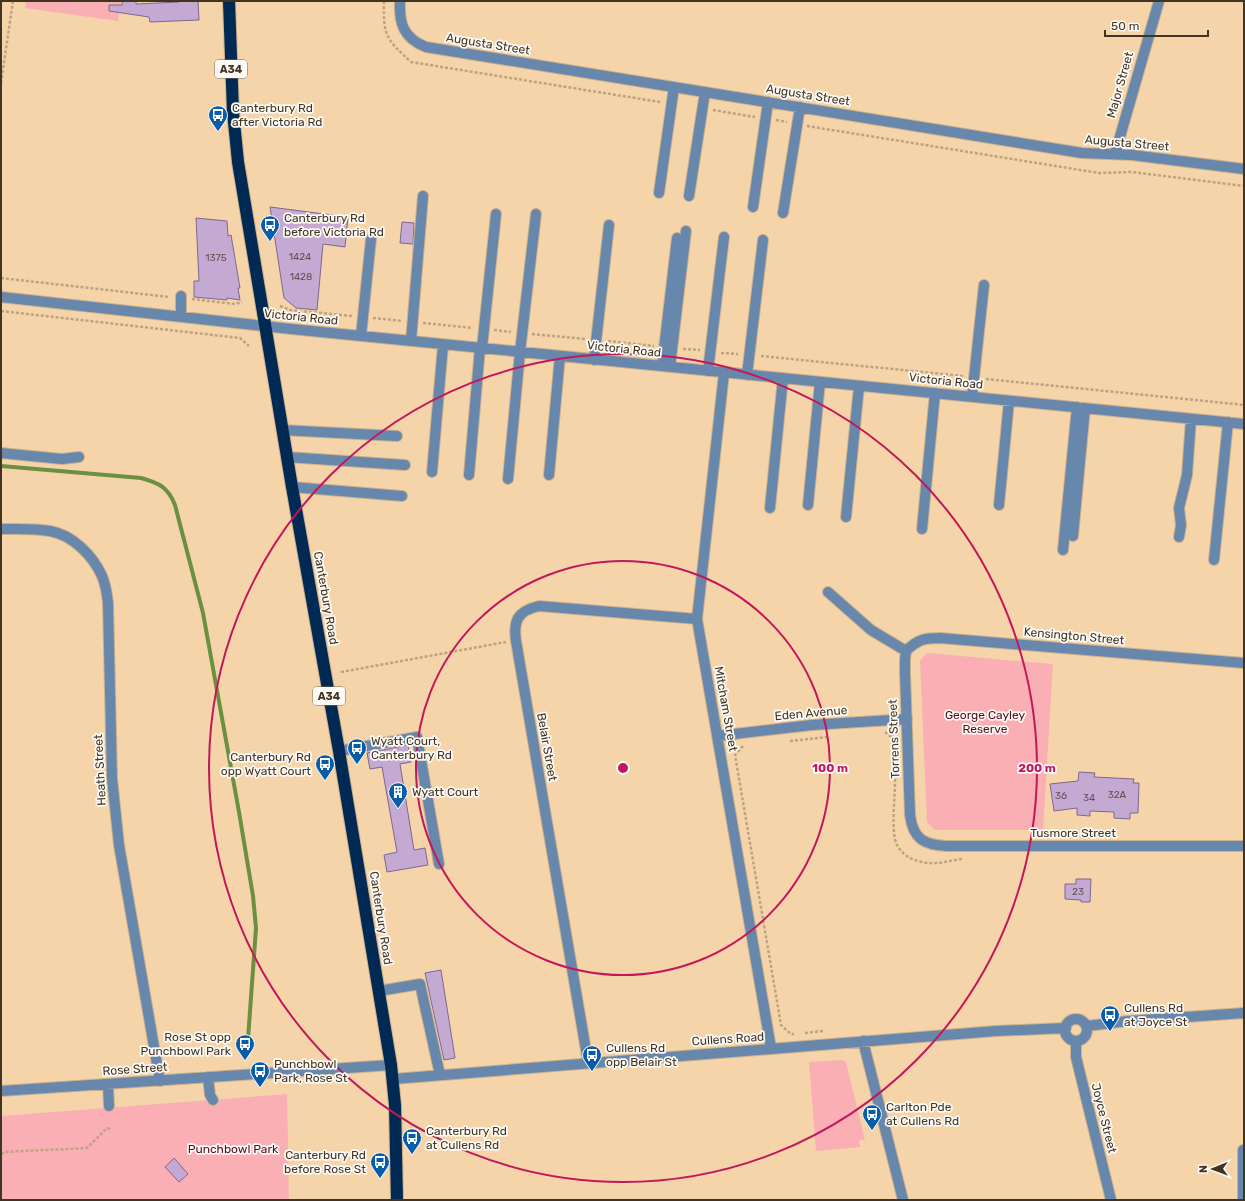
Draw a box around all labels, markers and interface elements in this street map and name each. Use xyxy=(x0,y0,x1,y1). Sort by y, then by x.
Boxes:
scale bar xyxy=(1105,12,1208,38)
text: 50 m xyxy=(1111,19,1139,33)
street label: Augusta Street xyxy=(445,30,531,58)
street label: Major Street xyxy=(1104,50,1136,120)
road number: A34 xyxy=(215,60,247,78)
street label: Augusta Street xyxy=(765,81,851,109)
place label: Canterbury Rd after Victoria Rd xyxy=(232,101,322,129)
bus stop icon: Canterbury Rd after Victoria Rd xyxy=(207,104,229,132)
street label: Augusta Street xyxy=(1084,132,1170,154)
place label: Canterbury Rd before Victoria Rd xyxy=(284,211,384,239)
bus stop icon: Canterbury Rd before Victoria Rd xyxy=(259,214,281,242)
house number: 1424 xyxy=(289,251,311,263)
house number: 1375 xyxy=(205,252,227,264)
house number: 1428 xyxy=(290,271,312,283)
street label: Victoria Road xyxy=(263,306,339,328)
street label: Victoria Road xyxy=(586,338,662,360)
street label: Victoria Road xyxy=(908,370,984,392)
street label: Canterbury Road xyxy=(311,550,341,646)
street label: Kensington Street xyxy=(1023,625,1125,647)
street label: Mitcham Street xyxy=(712,665,740,753)
road number: A34 xyxy=(313,687,345,705)
street label: Torrens Street xyxy=(886,699,902,779)
street label: Eden Avenue xyxy=(774,703,848,723)
park label: George Cayley Reserve xyxy=(945,708,1025,736)
street label: Belair Street xyxy=(534,712,560,783)
street label: Heath Street xyxy=(91,734,109,806)
place label: Wyatt Court, Canterbury Rd xyxy=(371,734,452,762)
bus stop icon: Wyatt Court, Canterbury Rd xyxy=(346,737,368,765)
place label: Canterbury Rd opp Wyatt Court xyxy=(221,750,311,778)
bus stop icon: Canterbury Rd opp Wyatt Court xyxy=(314,753,336,781)
centre of rings xyxy=(616,761,630,775)
text: 100 m xyxy=(812,761,848,775)
text: 200 m xyxy=(1018,761,1056,775)
building icon: Wyatt Court xyxy=(387,781,409,809)
place label: Wyatt Court xyxy=(412,785,479,799)
house number: 32A xyxy=(1108,789,1127,801)
house number: 36 xyxy=(1055,790,1067,802)
house number: 34 xyxy=(1083,792,1095,804)
street label: Tusmore Street xyxy=(1030,826,1116,840)
street label: Canterbury Road xyxy=(367,870,395,966)
house number: 23 xyxy=(1072,886,1084,898)
place label: Cullens Rd at Joyce St xyxy=(1124,1001,1188,1029)
bus stop icon: Cullens Rd at Joyce St xyxy=(1099,1004,1121,1032)
street label: Cullens Road xyxy=(691,1029,765,1049)
place label: Rose St opp Punchbowl Park xyxy=(141,1030,232,1058)
bus stop icon: Rose St opp Punchbowl Park xyxy=(234,1033,256,1061)
place label: Cullens Rd opp Belair St xyxy=(606,1041,677,1069)
bus stop icon: Cullens Rd opp Belair St xyxy=(581,1044,603,1072)
place label: Punchbowl Park, Rose St xyxy=(274,1057,348,1085)
street label: Rose Street xyxy=(102,1060,168,1078)
bus stop icon: Punchbowl Park, Rose St xyxy=(249,1060,271,1088)
street label: Joyce Street xyxy=(1089,1082,1120,1155)
place label: Carlton Pde at Cullens Rd xyxy=(886,1100,959,1128)
bus stop icon: Carlton Pde at Cullens Rd xyxy=(861,1103,883,1131)
place label: Canterbury Rd at Cullens Rd xyxy=(426,1124,507,1152)
bus stop icon: Canterbury Rd at Cullens Rd xyxy=(401,1127,423,1155)
park label: Punchbowl Park xyxy=(188,1142,279,1156)
place label: Canterbury Rd before Rose St xyxy=(284,1148,366,1176)
north arrow xyxy=(1193,1149,1233,1189)
bus stop icon: Canterbury Rd before Rose St xyxy=(369,1151,391,1179)
text: N xyxy=(1197,1165,1210,1173)

